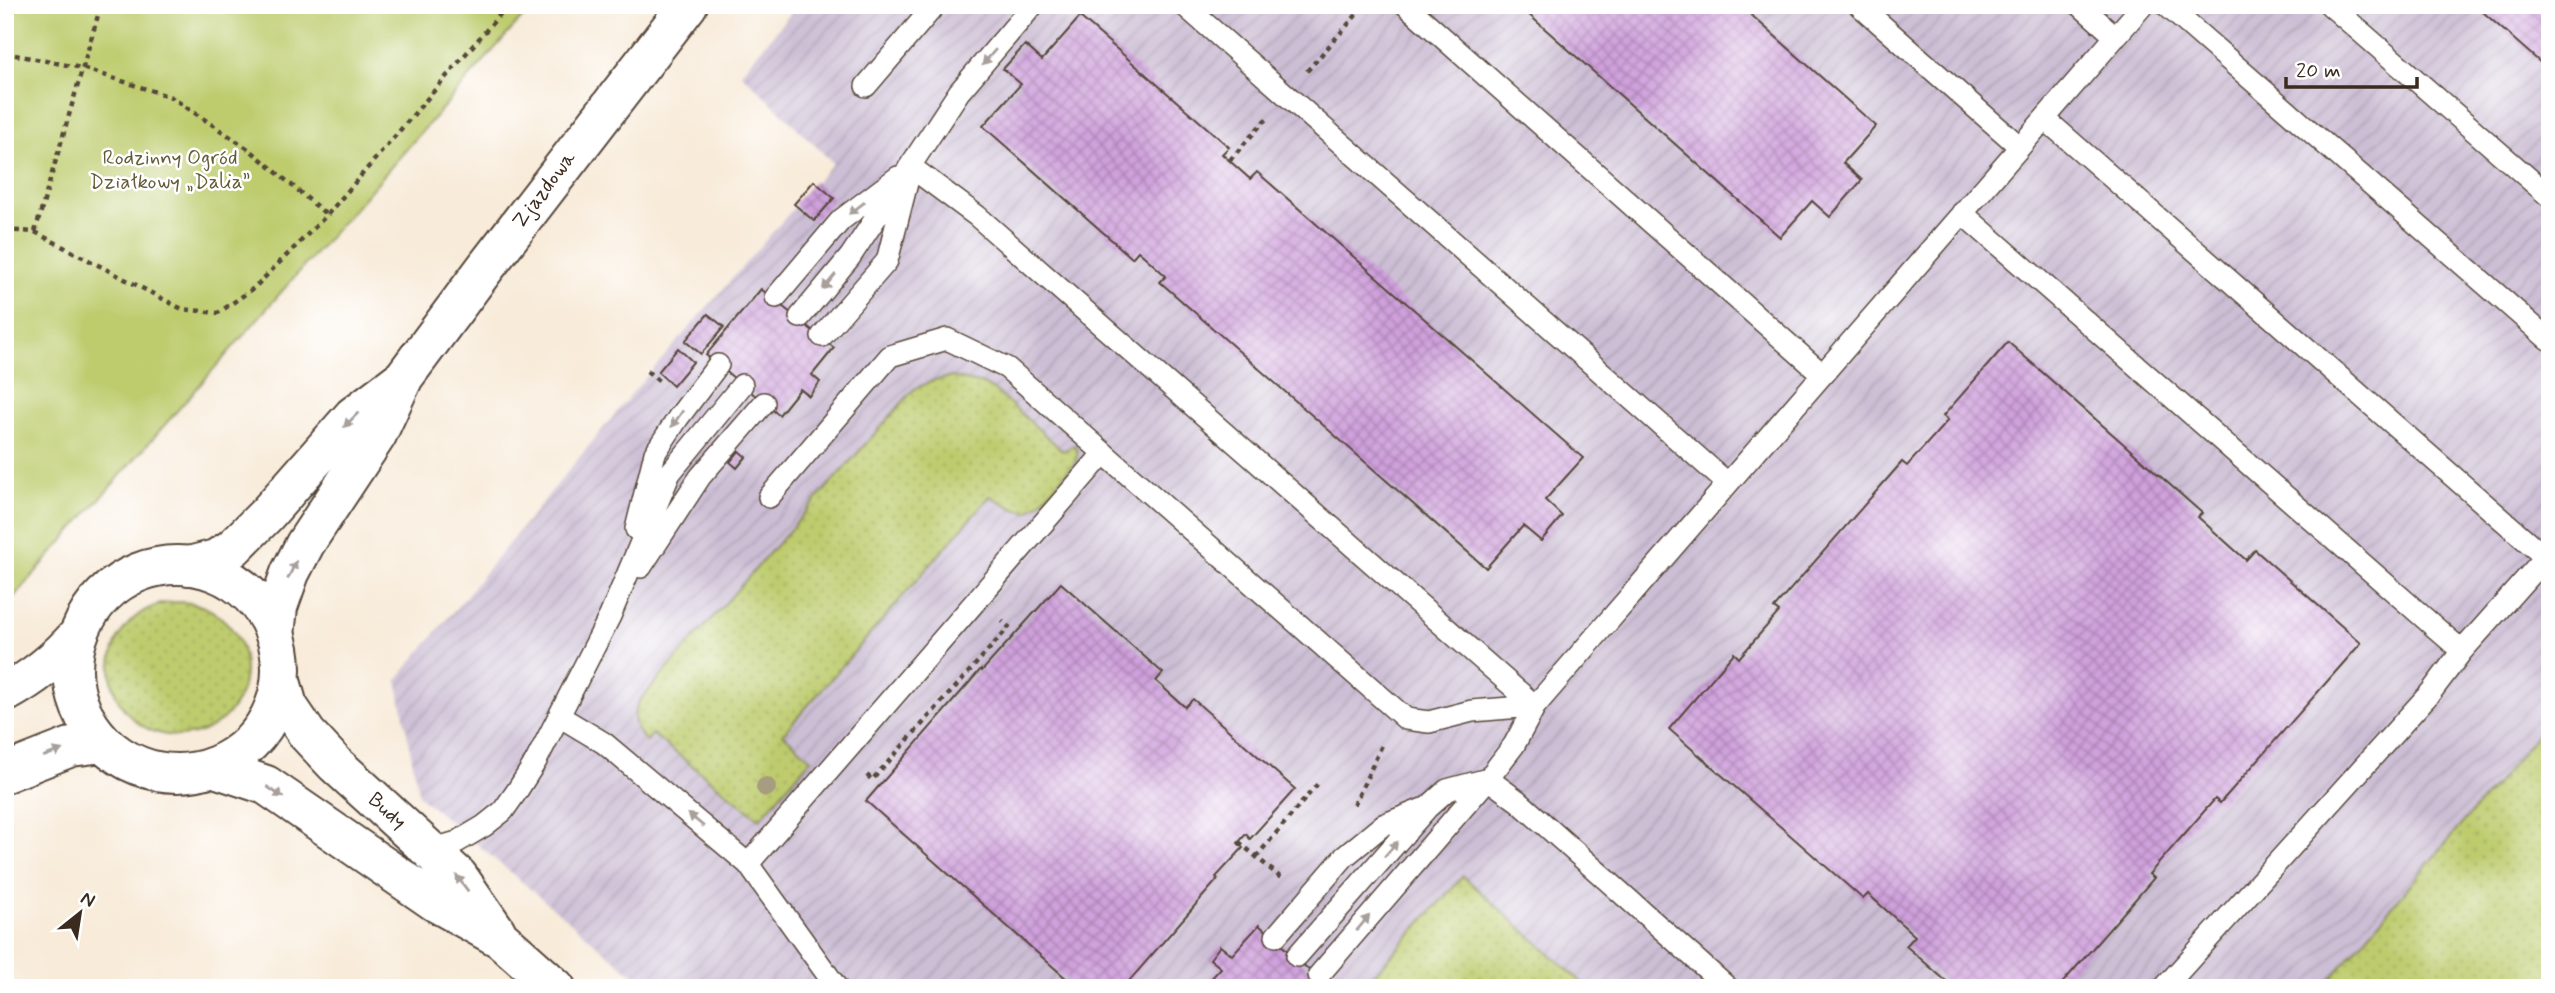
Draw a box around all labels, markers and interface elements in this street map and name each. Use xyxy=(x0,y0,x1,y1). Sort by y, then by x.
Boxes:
scale bar xyxy=(2286,46,2417,90)
one-way arrow xyxy=(981,48,997,66)
text: 20 m xyxy=(2296,57,2341,85)
park label: Rodzinny Ogród Działkowy „Dalia” xyxy=(90,144,250,196)
street label: Zjazdowa xyxy=(506,145,582,234)
one-way arrow xyxy=(848,201,866,216)
one-way arrow xyxy=(822,274,837,291)
one-way arrow xyxy=(670,410,684,428)
one-way arrow xyxy=(343,411,359,428)
one-way arrow xyxy=(286,560,298,580)
one-way arrow xyxy=(43,747,64,758)
one-way arrow xyxy=(266,785,284,799)
street label: Budy xyxy=(362,786,412,836)
one-way arrow xyxy=(687,812,705,828)
one-way arrow xyxy=(1383,840,1399,858)
one-way arrow xyxy=(455,873,469,892)
north arrow xyxy=(46,878,116,948)
text: N xyxy=(76,886,99,914)
one-way arrow xyxy=(1356,914,1371,932)

